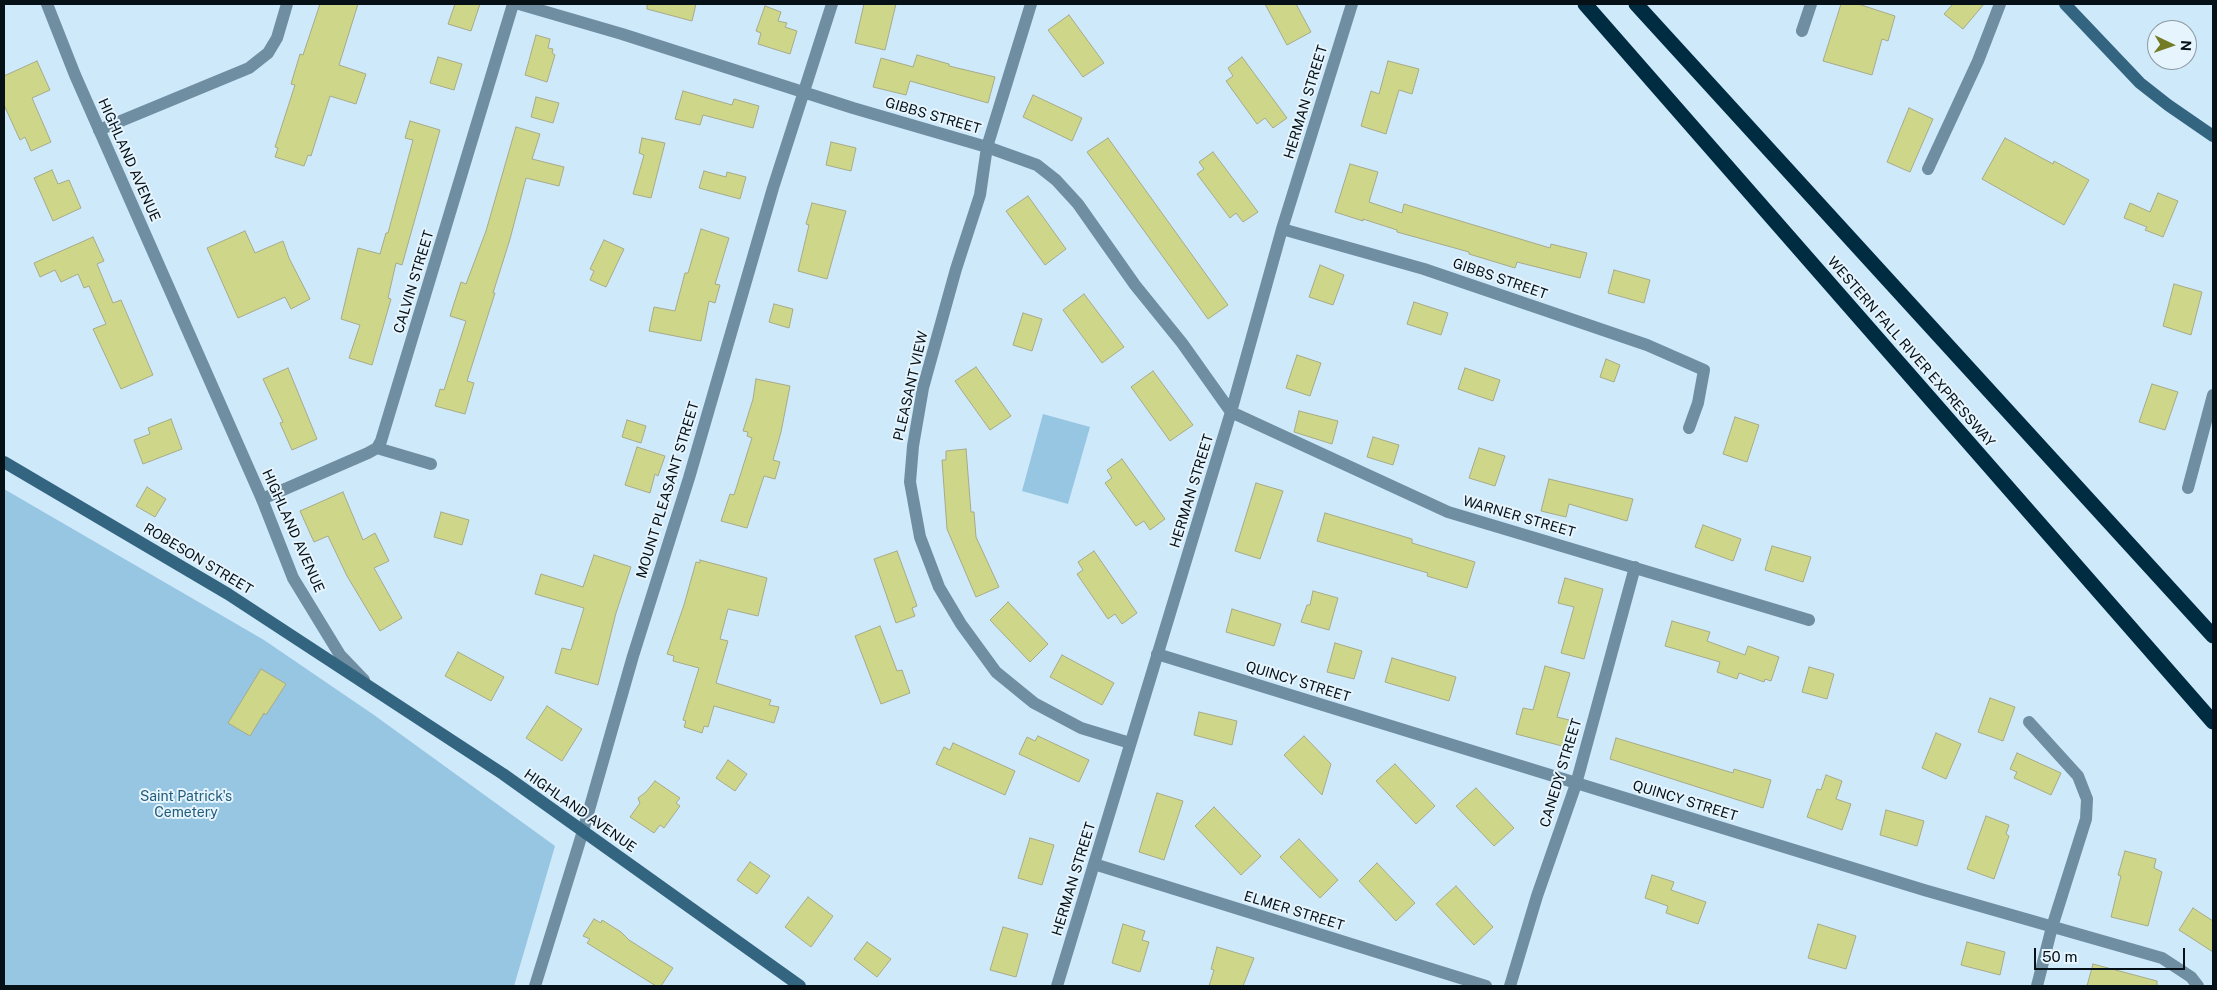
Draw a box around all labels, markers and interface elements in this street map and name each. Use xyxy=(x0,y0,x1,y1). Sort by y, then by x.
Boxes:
north arrow xyxy=(2147,20,2197,70)
text: N xyxy=(2178,40,2194,52)
street label: HERMAN STREET xyxy=(1281,43,1331,161)
street label: GIBBS STREET xyxy=(883,94,983,138)
street label: HIGHLAND AVENUE xyxy=(94,96,164,224)
street label: CALVIN STREET xyxy=(390,228,438,336)
street label: WESTERN FALL RIVER EXPRESSWAY xyxy=(1824,253,1998,451)
street label: GIBBS STREET xyxy=(1451,255,1549,303)
street label: PLEASANT VIEW xyxy=(890,329,932,443)
street label: MOUNT PLEASANT STREET xyxy=(633,399,703,581)
street label: HERMAN STREET xyxy=(1167,432,1217,550)
street label: HIGHLAND AVENUE xyxy=(258,467,328,595)
street label: WARNER STREET xyxy=(1461,493,1577,541)
street label: ROBESON STREET xyxy=(140,520,256,598)
street label: QUINCY STREET xyxy=(1244,658,1352,706)
street label: CANEDY STREET xyxy=(1536,717,1586,829)
street label: HIGHLAND AVENUE xyxy=(521,766,639,856)
street label: QUINCY STREET xyxy=(1631,777,1739,825)
park label: Saint Patrick's Cemetery xyxy=(140,789,232,822)
street label: HERMAN STREET xyxy=(1049,820,1099,938)
street label: ELMER STREET xyxy=(1242,888,1346,934)
scale bar xyxy=(2037,938,2188,970)
text: 50 m xyxy=(2042,948,2077,965)

